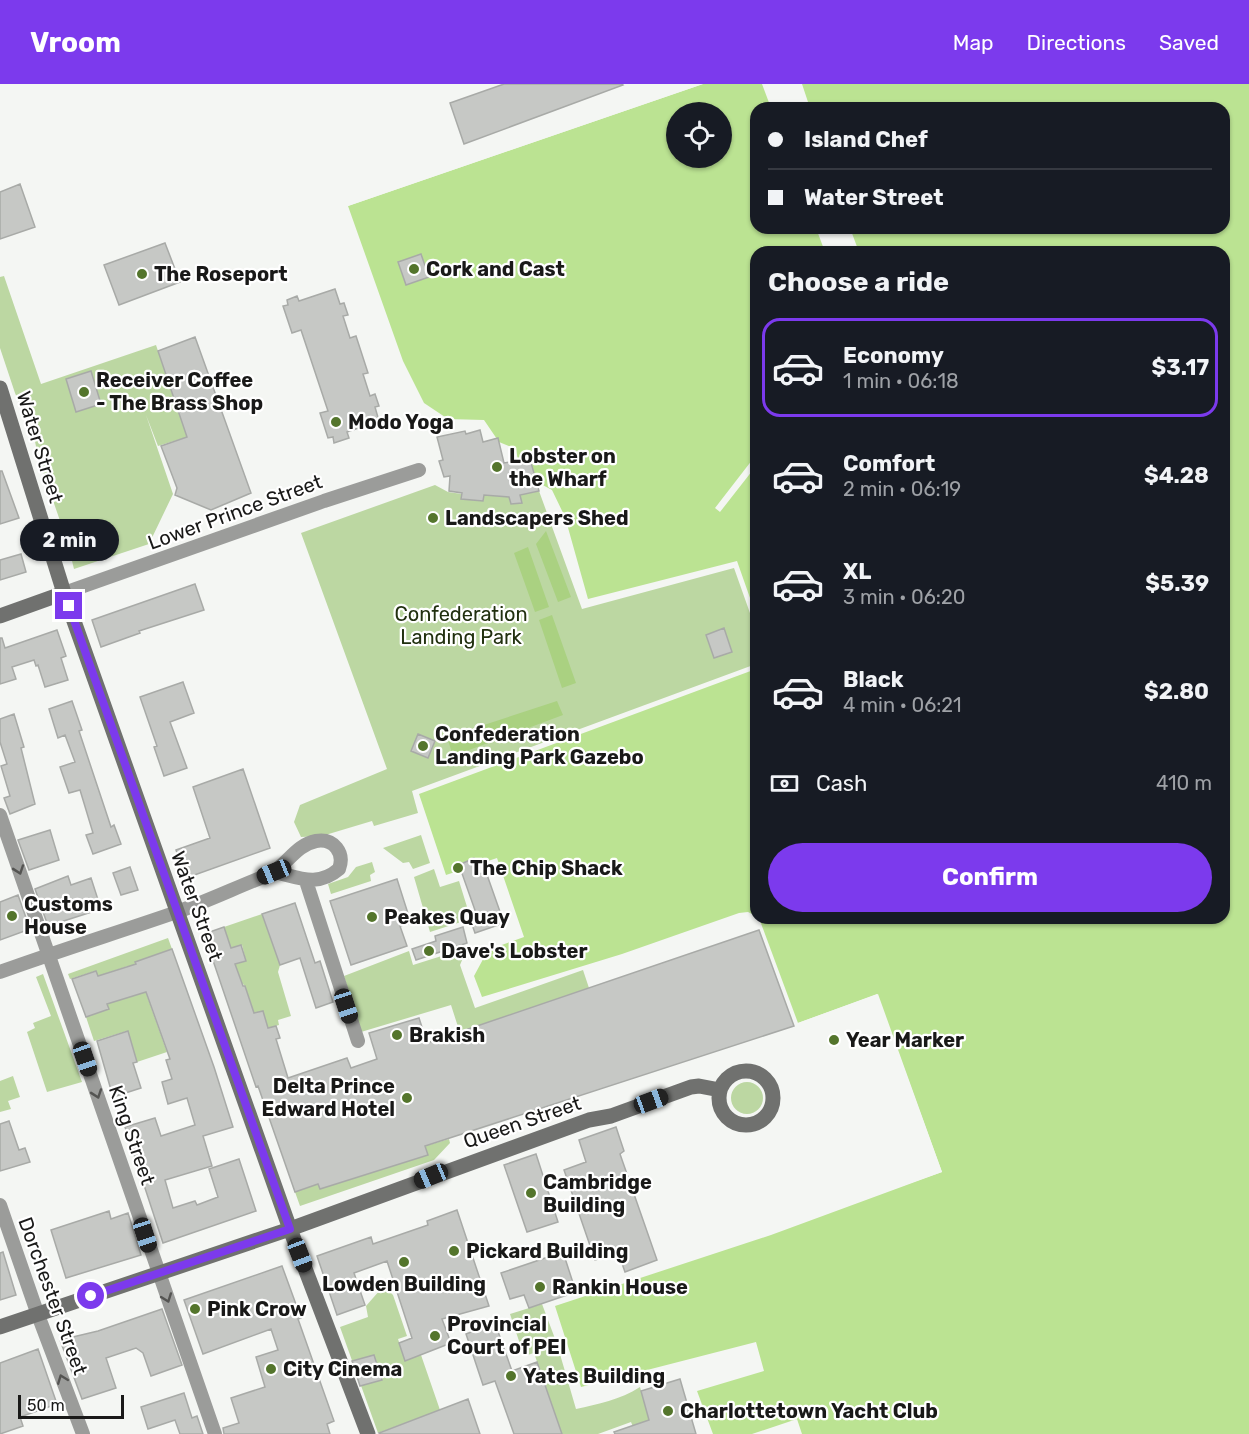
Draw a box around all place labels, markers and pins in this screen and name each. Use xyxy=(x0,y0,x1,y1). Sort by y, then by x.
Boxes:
place label: Cork and Cast xyxy=(426,257,565,281)
place label: The Roseport xyxy=(154,262,288,286)
marker: Cork and Cast xyxy=(407,262,421,276)
marker: The Roseport xyxy=(135,267,149,281)
place label: Receiver Coffee - The Brass Shop xyxy=(96,368,263,415)
marker: Receiver Coffee - The Brass Shop xyxy=(77,385,91,399)
place label: Modo Yoga xyxy=(348,410,454,434)
marker: Modo Yoga xyxy=(329,415,343,429)
place label: Lobster on the Wharf xyxy=(509,444,616,491)
marker: Lobster on the Wharf xyxy=(490,460,504,474)
place label: Landscapers Shed xyxy=(445,506,629,530)
marker: Landscapers Shed xyxy=(426,511,440,525)
place label: Confederation Landing Park Gazebo xyxy=(435,722,644,769)
marker: Confederation Landing Park Gazebo xyxy=(416,739,430,753)
place label: The Chip Shack xyxy=(470,856,623,880)
marker: The Chip Shack xyxy=(451,861,465,875)
place label: Customs House xyxy=(24,892,113,939)
place label: Peakes Quay xyxy=(384,905,510,929)
marker: Customs House xyxy=(5,909,19,923)
marker: Peakes Quay xyxy=(365,910,379,924)
place label: Dave's Lobster xyxy=(441,939,588,963)
marker: Dave's Lobster xyxy=(422,944,436,958)
place label: Brakish xyxy=(409,1023,485,1047)
marker: Brakish xyxy=(390,1028,404,1042)
place label: Year Marker xyxy=(846,1028,964,1052)
marker: Year Marker xyxy=(827,1033,841,1047)
place label: Delta Prince Edward Hotel xyxy=(262,1074,395,1121)
marker: Delta Prince Edward Hotel xyxy=(400,1091,414,1105)
place label: Cambridge Building xyxy=(543,1170,652,1217)
marker: Cambridge Building xyxy=(524,1186,538,1200)
place label: Pickard Building xyxy=(466,1239,628,1263)
marker: Pickard Building xyxy=(447,1244,461,1258)
marker: Lowden Building xyxy=(397,1255,411,1269)
place label: Lowden Building xyxy=(322,1272,486,1296)
place label: Rankin House xyxy=(552,1275,688,1299)
marker: Rankin House xyxy=(533,1280,547,1294)
place label: Pink Crow xyxy=(207,1297,307,1321)
marker: Pink Crow xyxy=(188,1302,202,1316)
place label: Provincial Court of PEI xyxy=(447,1312,566,1359)
marker: Provincial Court of PEI xyxy=(428,1329,442,1343)
place label: City Cinema xyxy=(283,1357,402,1381)
marker: City Cinema xyxy=(264,1362,278,1376)
place label: Yates Building xyxy=(523,1364,665,1388)
marker: Yates Building xyxy=(504,1369,518,1383)
place label: Charlottetown Yacht Club xyxy=(680,1399,938,1423)
marker: Charlottetown Yacht Club xyxy=(661,1404,675,1418)

